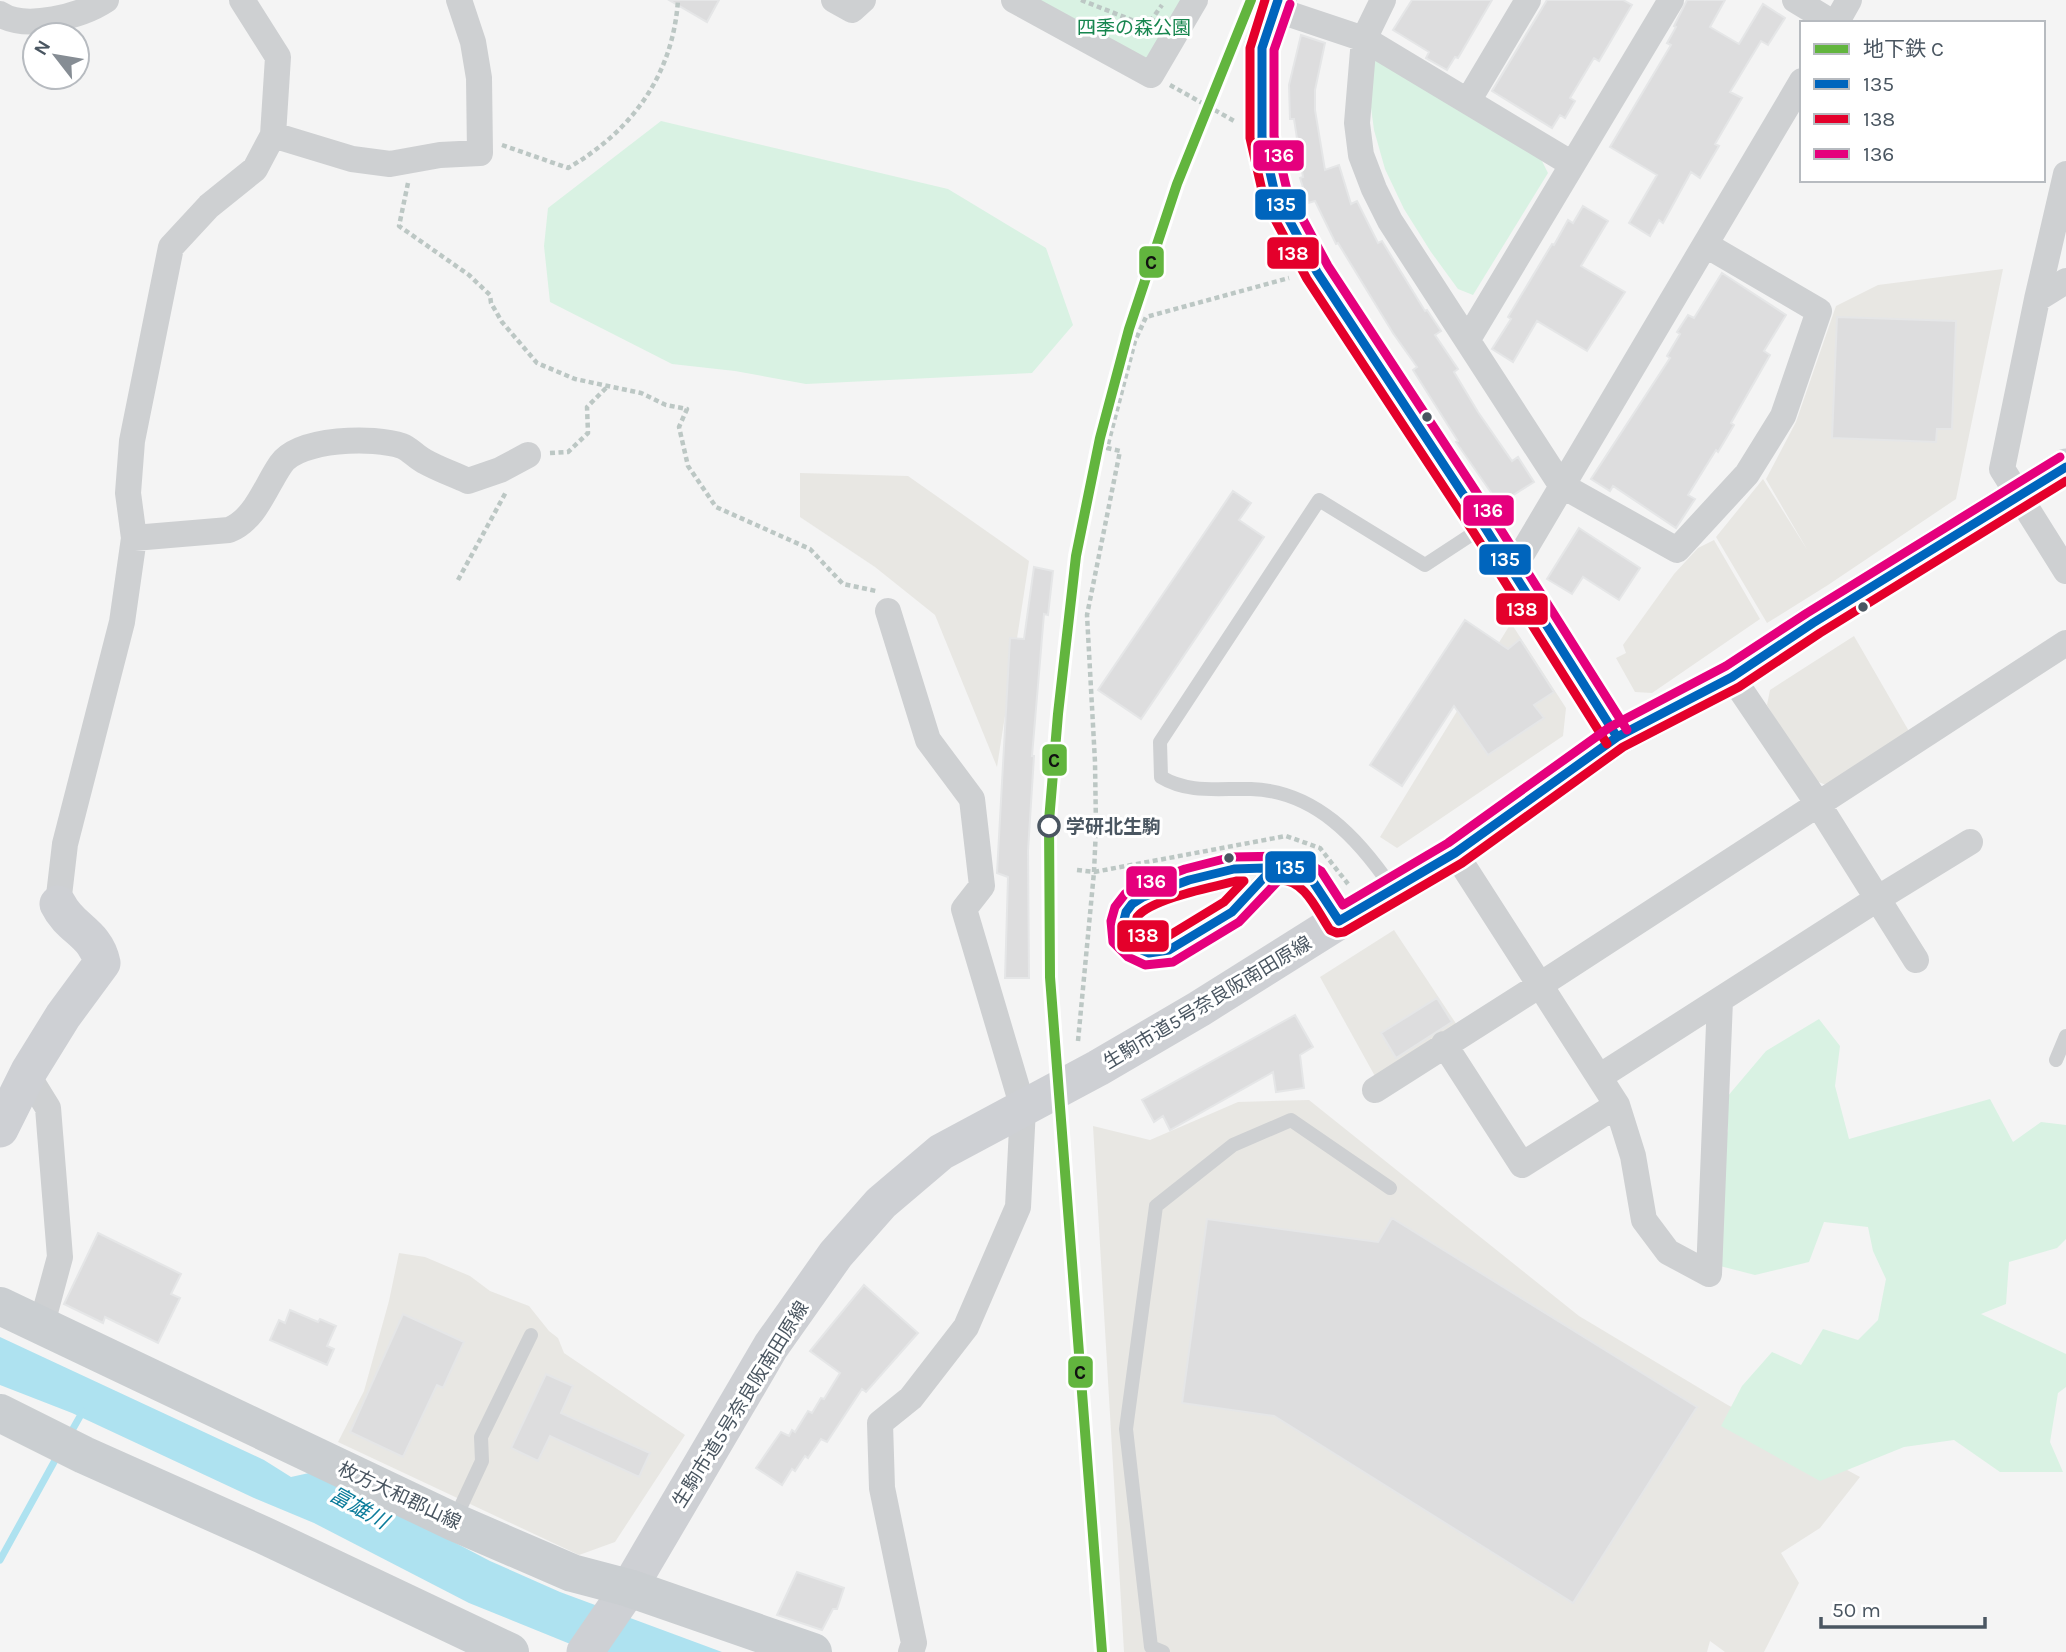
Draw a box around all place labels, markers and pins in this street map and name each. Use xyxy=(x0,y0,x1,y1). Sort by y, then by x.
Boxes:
unlabelled marker xyxy=(1420,410,1434,424)
unlabelled marker xyxy=(1856,600,1870,614)
marker: 学研北生駒 xyxy=(1038,815,1060,837)
place label: 学研北生駒 xyxy=(1066,816,1161,838)
unlabelled marker xyxy=(1222,851,1236,865)

